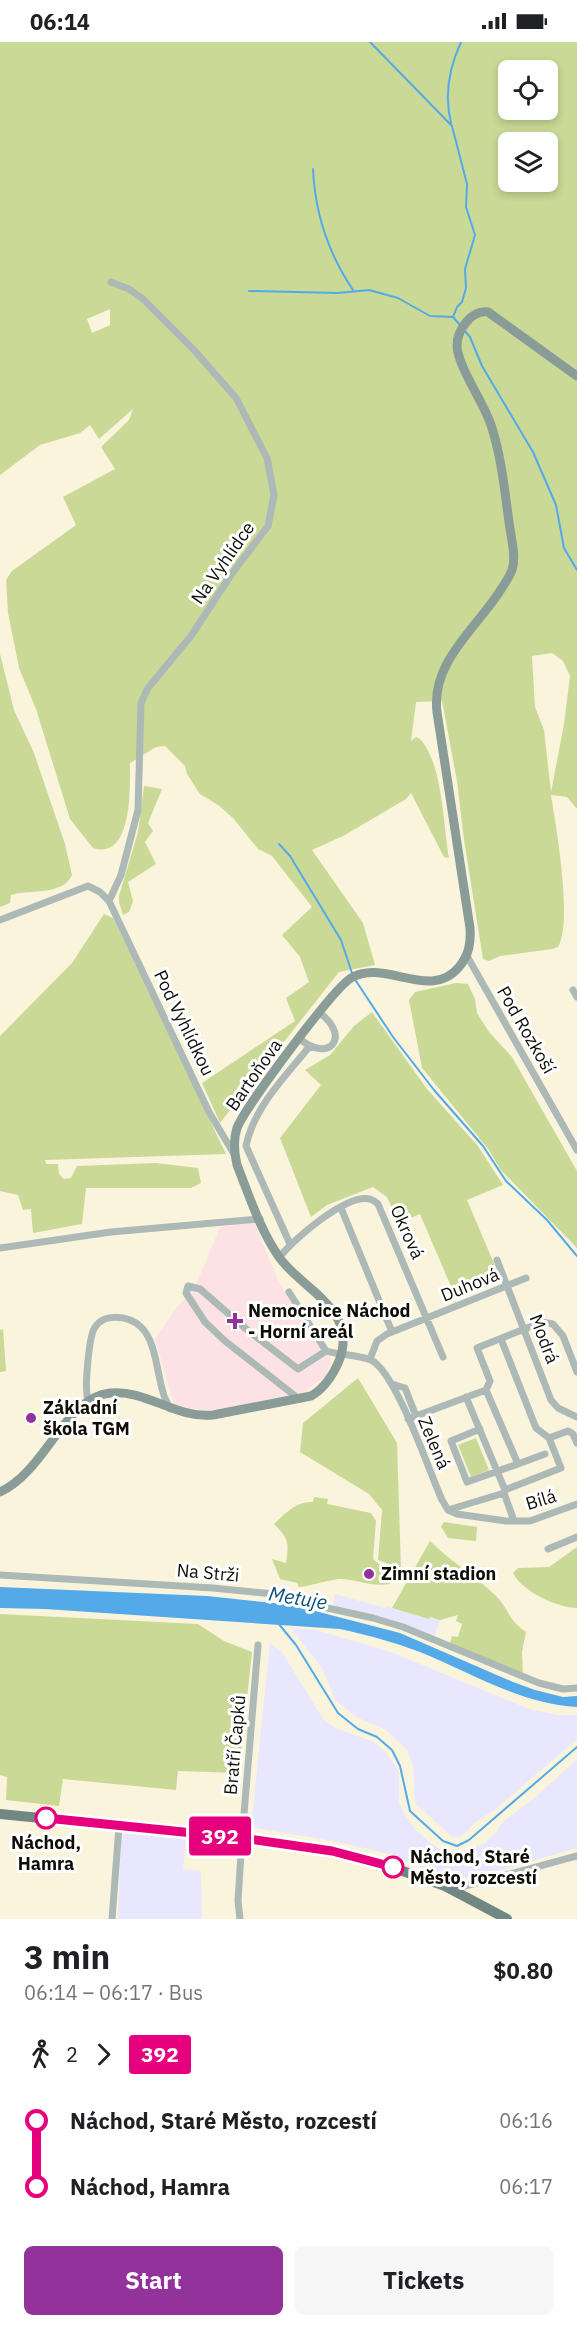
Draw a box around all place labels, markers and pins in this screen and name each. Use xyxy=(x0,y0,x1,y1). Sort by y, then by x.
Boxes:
place label: Nemocnice Náchod - Horní areál xyxy=(248,1299,411,1343)
marker: Nemocnice Náchod - Horní areál xyxy=(226,1312,244,1330)
place label: Základní škola TGM xyxy=(43,1396,130,1440)
marker: Základní škola TGM xyxy=(24,1411,38,1425)
place label: Zimní stadion xyxy=(381,1562,496,1585)
marker: Zimní stadion xyxy=(362,1567,376,1581)
marker: Náchod, Hamra xyxy=(35,1807,57,1829)
place label: Náchod, Hamra xyxy=(11,1831,81,1875)
place label: Náchod, Staré Město, rozcestí xyxy=(410,1845,538,1889)
marker: Náchod, Staré Město, rozcestí xyxy=(382,1856,404,1878)

